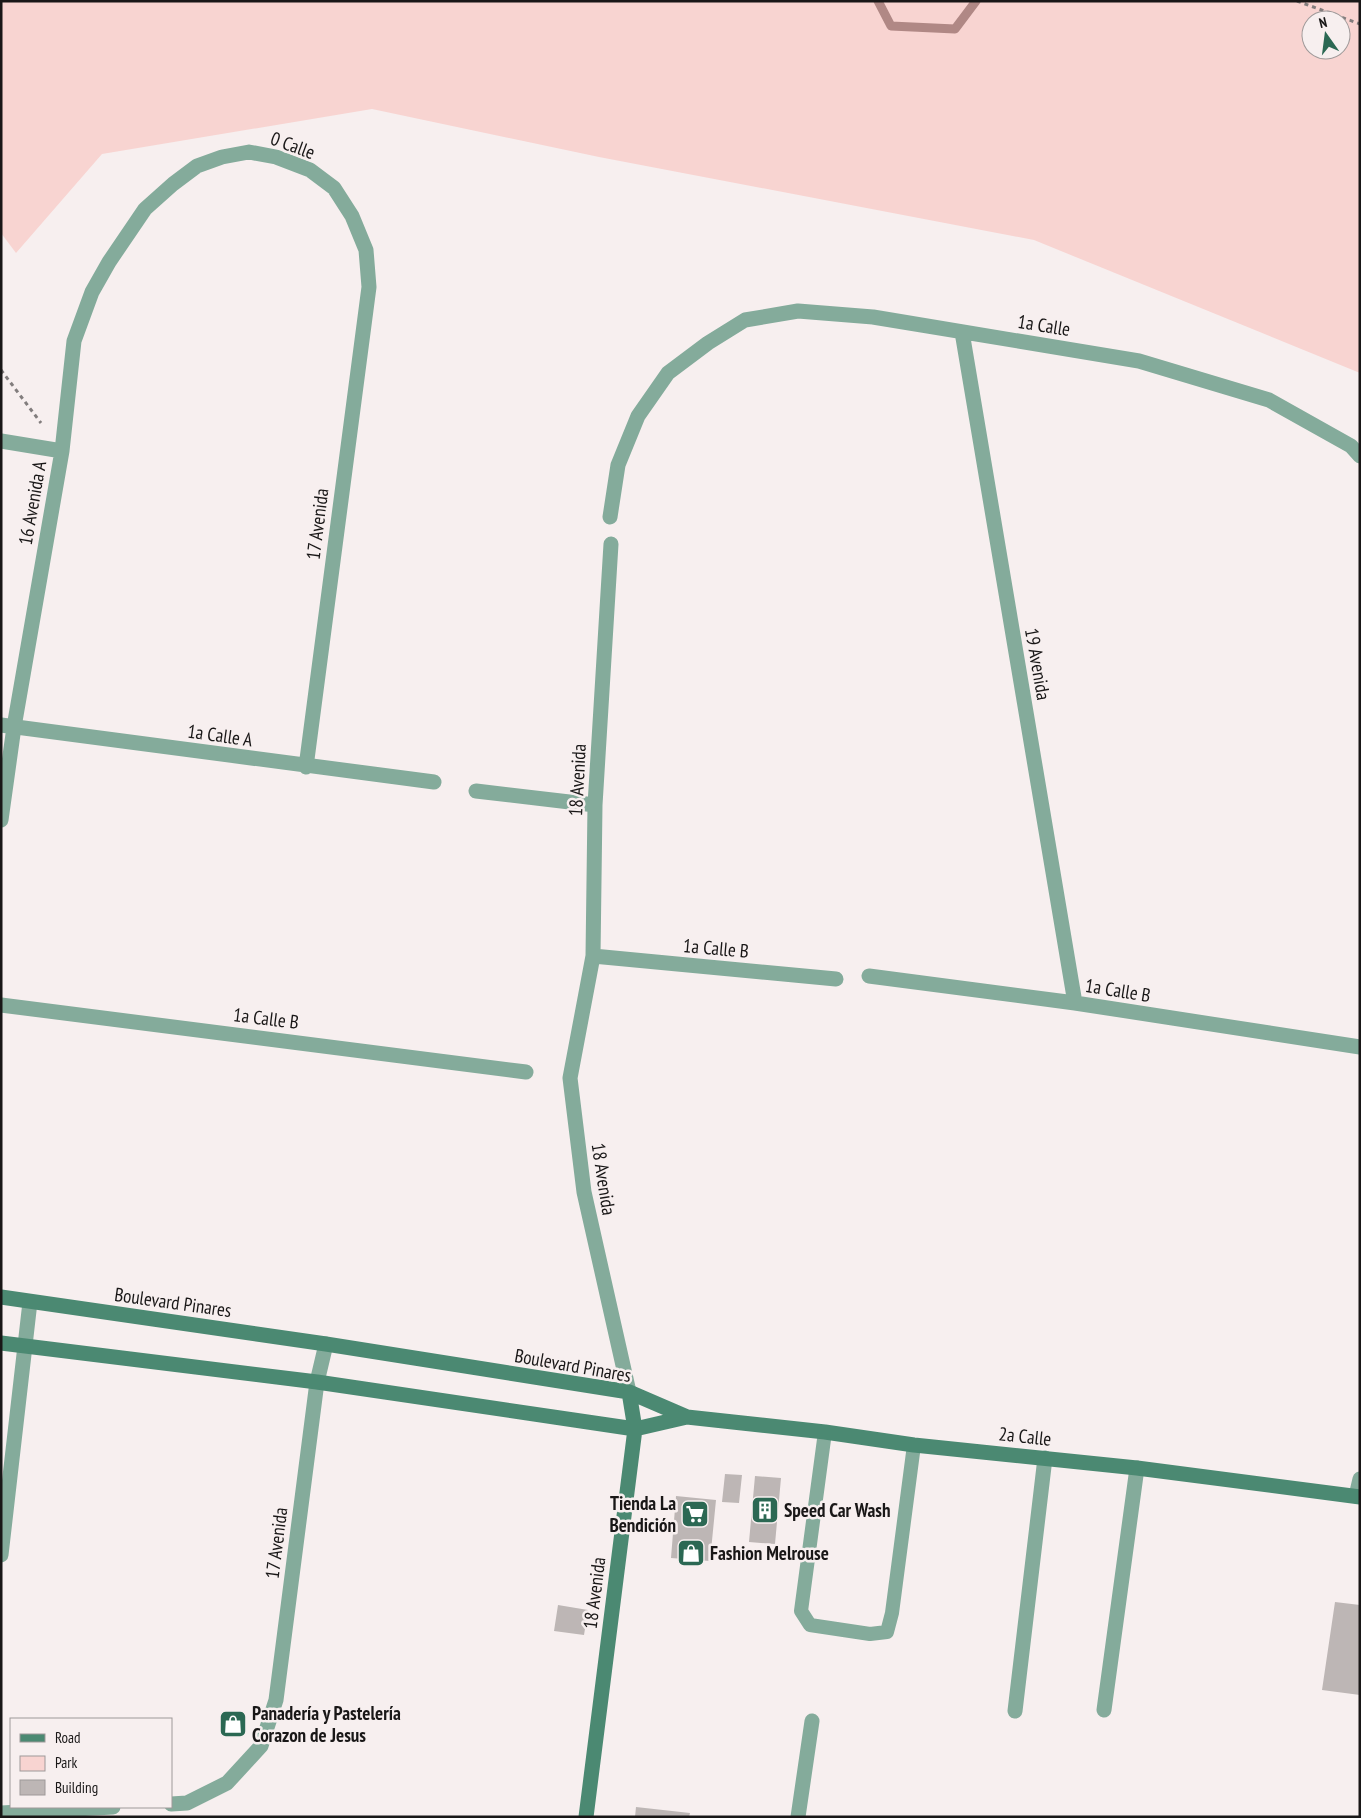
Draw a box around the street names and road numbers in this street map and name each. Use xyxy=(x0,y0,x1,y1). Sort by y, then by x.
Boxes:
street label: 0 Calle xyxy=(268,126,319,164)
street label: 1a Calle xyxy=(1016,309,1072,341)
street label: 16 Avenida A xyxy=(13,459,51,547)
street label: 17 Avenida xyxy=(301,487,333,561)
street label: 19 Avenida xyxy=(1020,626,1056,702)
street label: 1a Calle A xyxy=(186,719,254,751)
street label: 18 Avenida xyxy=(563,743,591,817)
street label: 1a Calle B xyxy=(682,933,750,963)
street label: 1a Calle B xyxy=(1084,973,1152,1007)
street label: 1a Calle B xyxy=(232,1002,300,1034)
street label: 18 Avenida xyxy=(586,1141,622,1217)
street label: Boulevard Pinares xyxy=(113,1282,233,1322)
street label: Boulevard Pinares xyxy=(513,1343,633,1387)
street label: 2a Calle xyxy=(997,1421,1053,1451)
street label: 17 Avenida xyxy=(260,1506,292,1580)
street label: 18 Avenida xyxy=(578,1556,610,1630)

